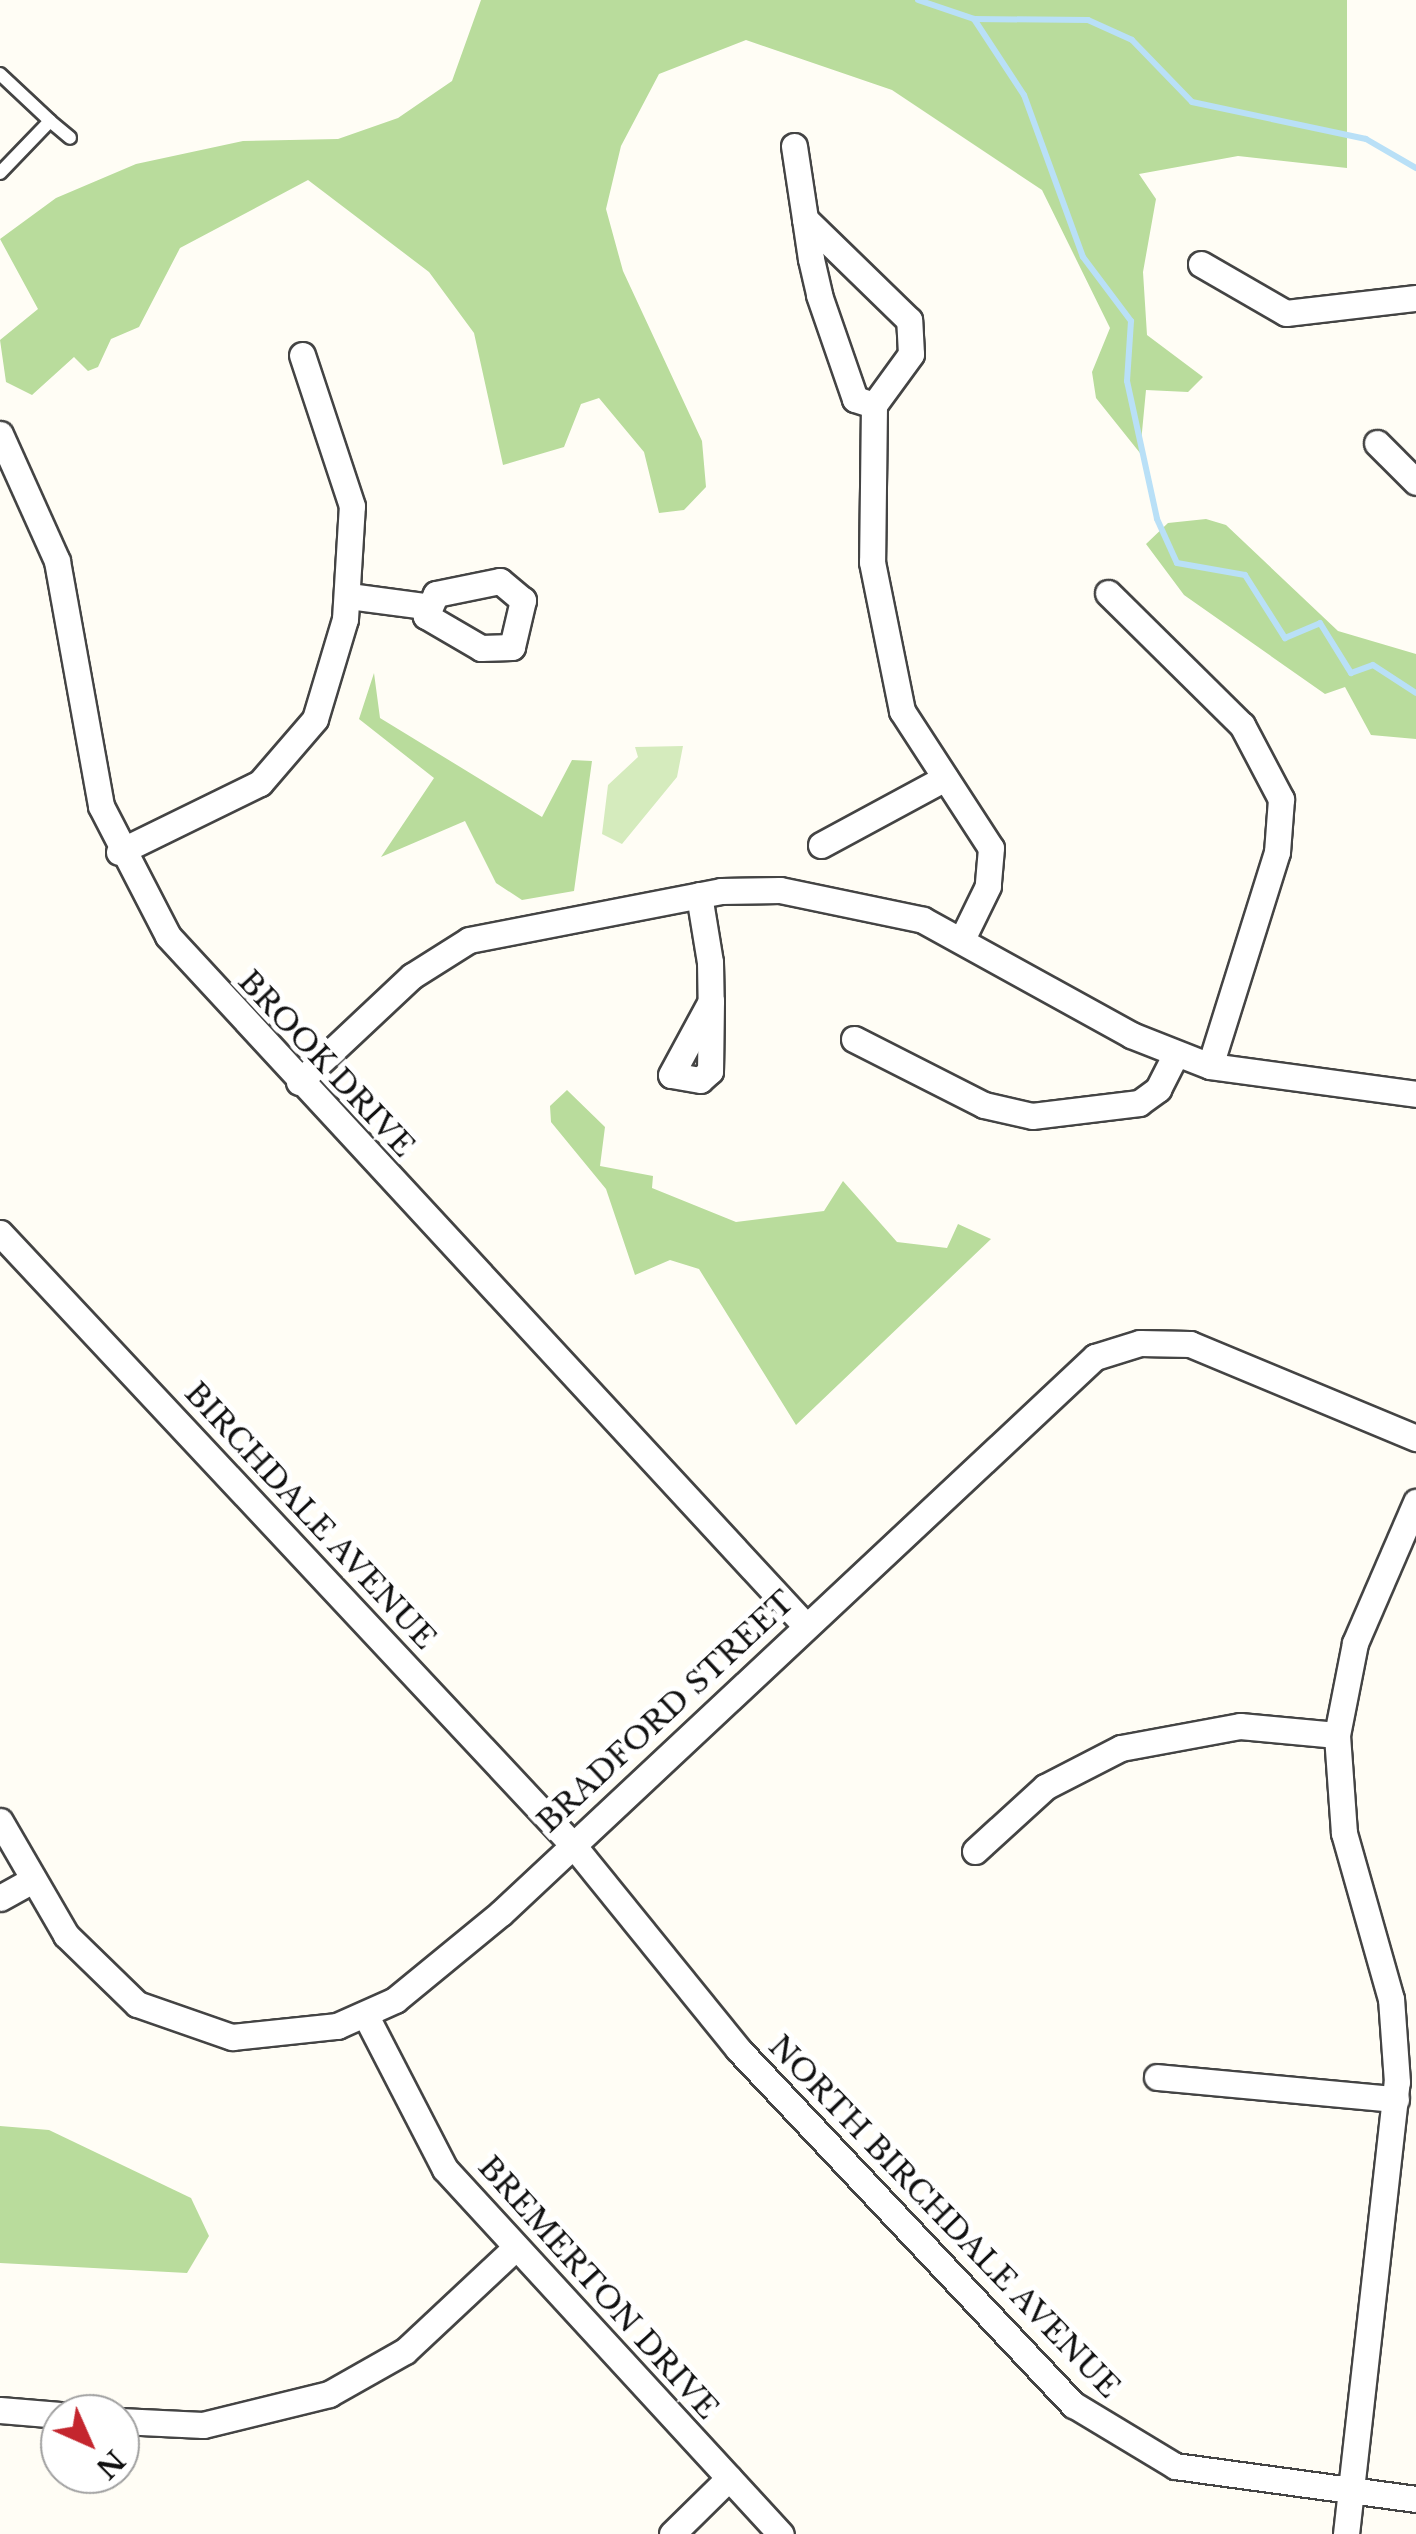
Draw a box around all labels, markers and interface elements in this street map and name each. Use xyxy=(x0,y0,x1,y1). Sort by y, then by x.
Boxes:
street label: BROOK DRIVE xyxy=(230,963,422,1165)
street label: BIRCHDALE AVENUE xyxy=(177,1375,443,1657)
street label: BRADFORD STREET xyxy=(530,1584,802,1840)
street label: NORTH BIRCHDALE AVENUE xyxy=(761,2028,1127,2406)
street label: BREMERTON DRIVE xyxy=(471,2149,725,2427)
north arrow xyxy=(40,2394,140,2494)
text: N xyxy=(88,2442,132,2486)

